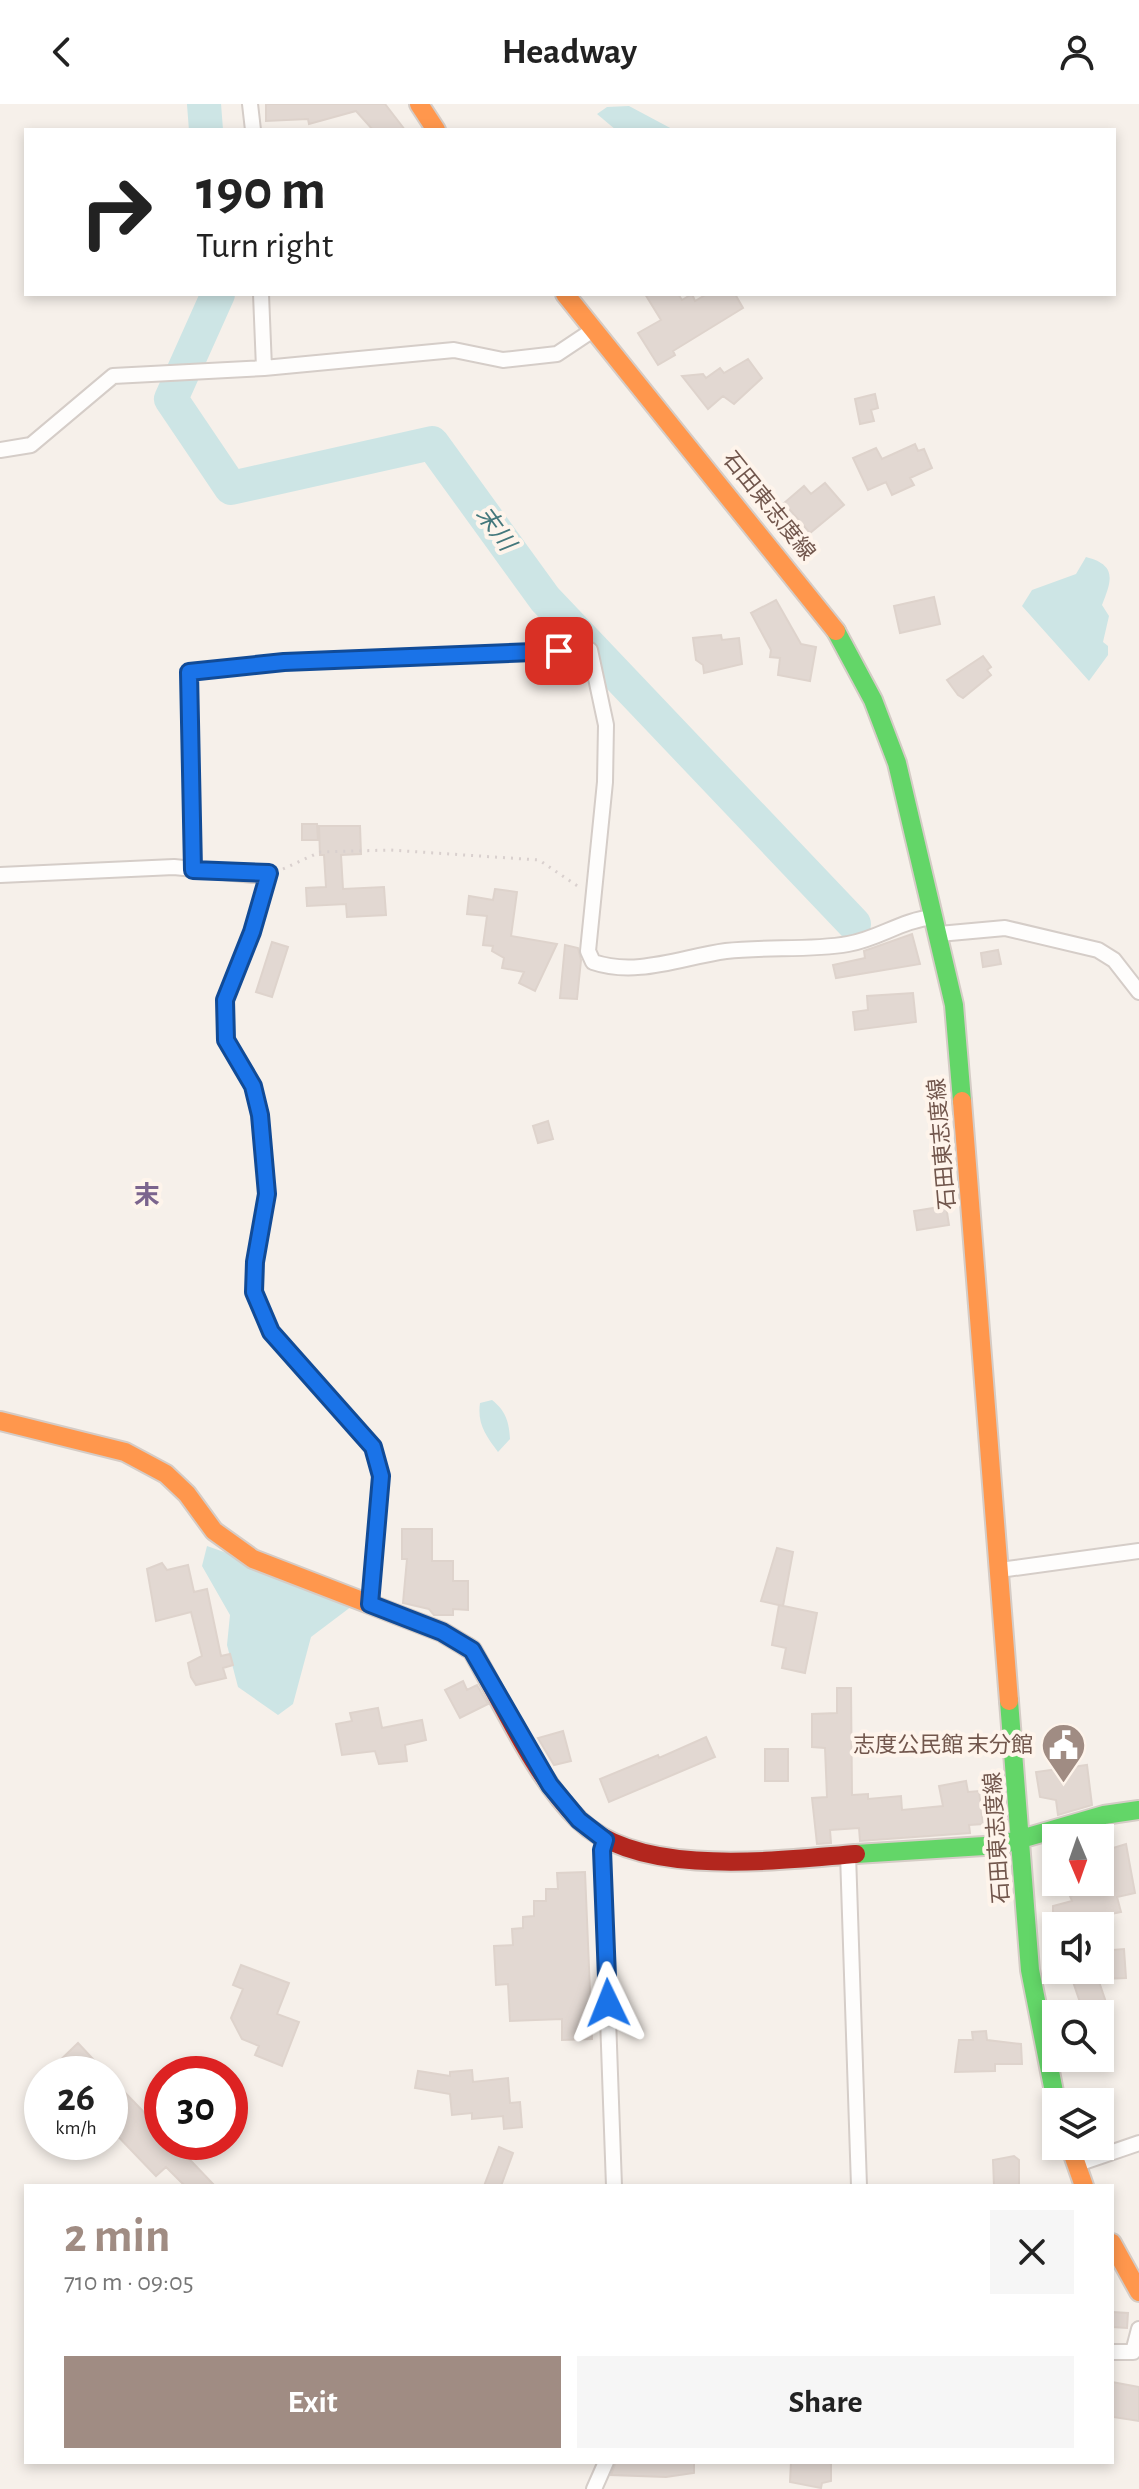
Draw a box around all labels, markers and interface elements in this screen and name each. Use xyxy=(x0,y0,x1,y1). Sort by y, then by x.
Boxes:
icon: back xyxy=(40,30,84,74)
icon: person xyxy=(1055,30,1099,74)
text: Headway xyxy=(502,34,637,70)
icon: right xyxy=(64,160,168,264)
text: 190 m xyxy=(196,163,326,219)
text: Turn right xyxy=(196,228,333,264)
street label: 石田東志度線 xyxy=(719,447,820,564)
water label: 末川 xyxy=(471,501,522,558)
pin xyxy=(525,617,593,685)
icon: arrive xyxy=(537,629,581,673)
street label: 石田東志度線 xyxy=(924,1077,959,1211)
district label: 末 xyxy=(134,1181,160,1209)
public building icon: 志度公民館 末分館 xyxy=(1040,1721,1088,1784)
place label: 志度公民館 末分館 xyxy=(853,1733,1033,1756)
street label: 石田東志度線 xyxy=(980,1771,1013,1905)
north arrow xyxy=(1042,1824,1114,1896)
map controls xyxy=(1042,1824,1114,2160)
button: sound xyxy=(1042,1912,1114,1984)
position arrow xyxy=(566,1961,650,2045)
button: search xyxy=(1042,2000,1114,2072)
speed limit sign: 30 xyxy=(144,2056,248,2160)
text: 26 xyxy=(57,2078,95,2118)
button: layers xyxy=(1042,2088,1114,2160)
text: km/h xyxy=(55,2118,97,2138)
button: close xyxy=(990,2210,1074,2294)
text: 2 min xyxy=(64,2213,171,2261)
text: 710 m · 09:05 xyxy=(64,2269,194,2295)
button: Exit xyxy=(64,2356,561,2448)
button: Share xyxy=(577,2356,1074,2448)

